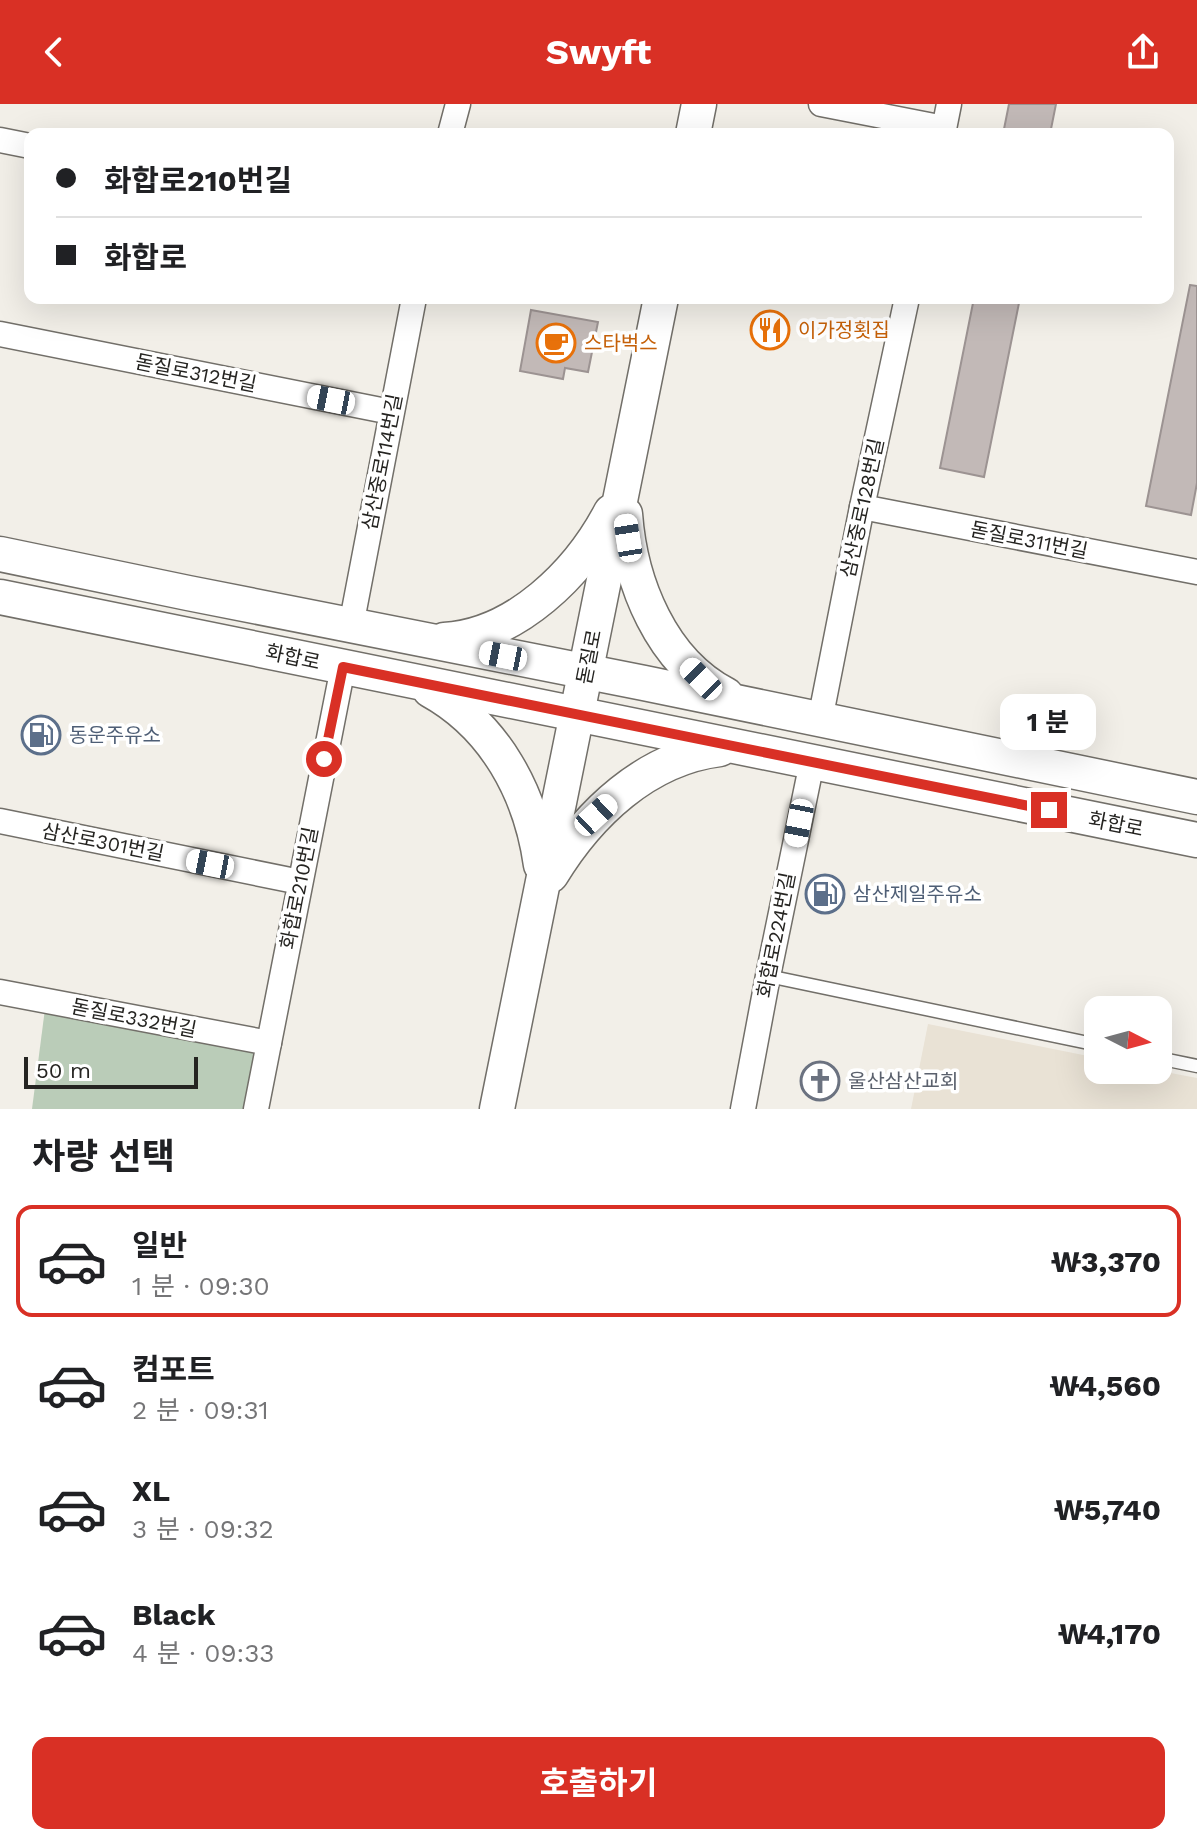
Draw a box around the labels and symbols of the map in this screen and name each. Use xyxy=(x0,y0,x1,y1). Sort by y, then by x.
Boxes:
restaurant icon: 이가정횟집 xyxy=(749,309,791,351)
place label: 이가정횟집 xyxy=(798,318,890,342)
cafe icon: 스타벅스 xyxy=(535,322,577,364)
place label: 스타벅스 xyxy=(584,331,658,355)
street label: 돋질로312번길 xyxy=(133,349,259,397)
car xyxy=(305,384,357,416)
street label: 삼산중로114번길 xyxy=(357,392,407,532)
street label: 삼산중로128번길 xyxy=(835,436,889,580)
car xyxy=(612,512,644,564)
street label: 돋질로311번길 xyxy=(968,517,1090,563)
street label: 돋질로 xyxy=(572,628,606,686)
street label: 화합로 xyxy=(264,640,322,674)
car xyxy=(477,640,529,672)
car xyxy=(676,654,726,704)
callout: 1 분 xyxy=(1001,694,1097,750)
fuel station icon: 동운주유소 xyxy=(20,714,62,756)
place label: 동운주유소 xyxy=(69,723,161,747)
route start xyxy=(306,741,342,777)
car xyxy=(570,790,622,840)
route end xyxy=(1031,792,1067,828)
car xyxy=(783,797,815,849)
street label: 화합로 xyxy=(1087,807,1145,841)
street label: 삼산로301번길 xyxy=(40,818,166,866)
street label: 화합로210번길 xyxy=(275,825,323,951)
car xyxy=(184,848,236,880)
street label: 화합로224번길 xyxy=(752,870,800,1000)
fuel station icon: 삼산제일주유소 xyxy=(804,873,846,915)
place label: 삼산제일주유소 xyxy=(853,882,982,906)
street label: 돋질로332번길 xyxy=(69,994,199,1042)
north arrow xyxy=(1084,996,1172,1084)
scale bar xyxy=(24,1053,198,1089)
church icon: 울산삼산교회 xyxy=(799,1060,841,1102)
place label: 울산삼산교회 xyxy=(848,1069,958,1093)

